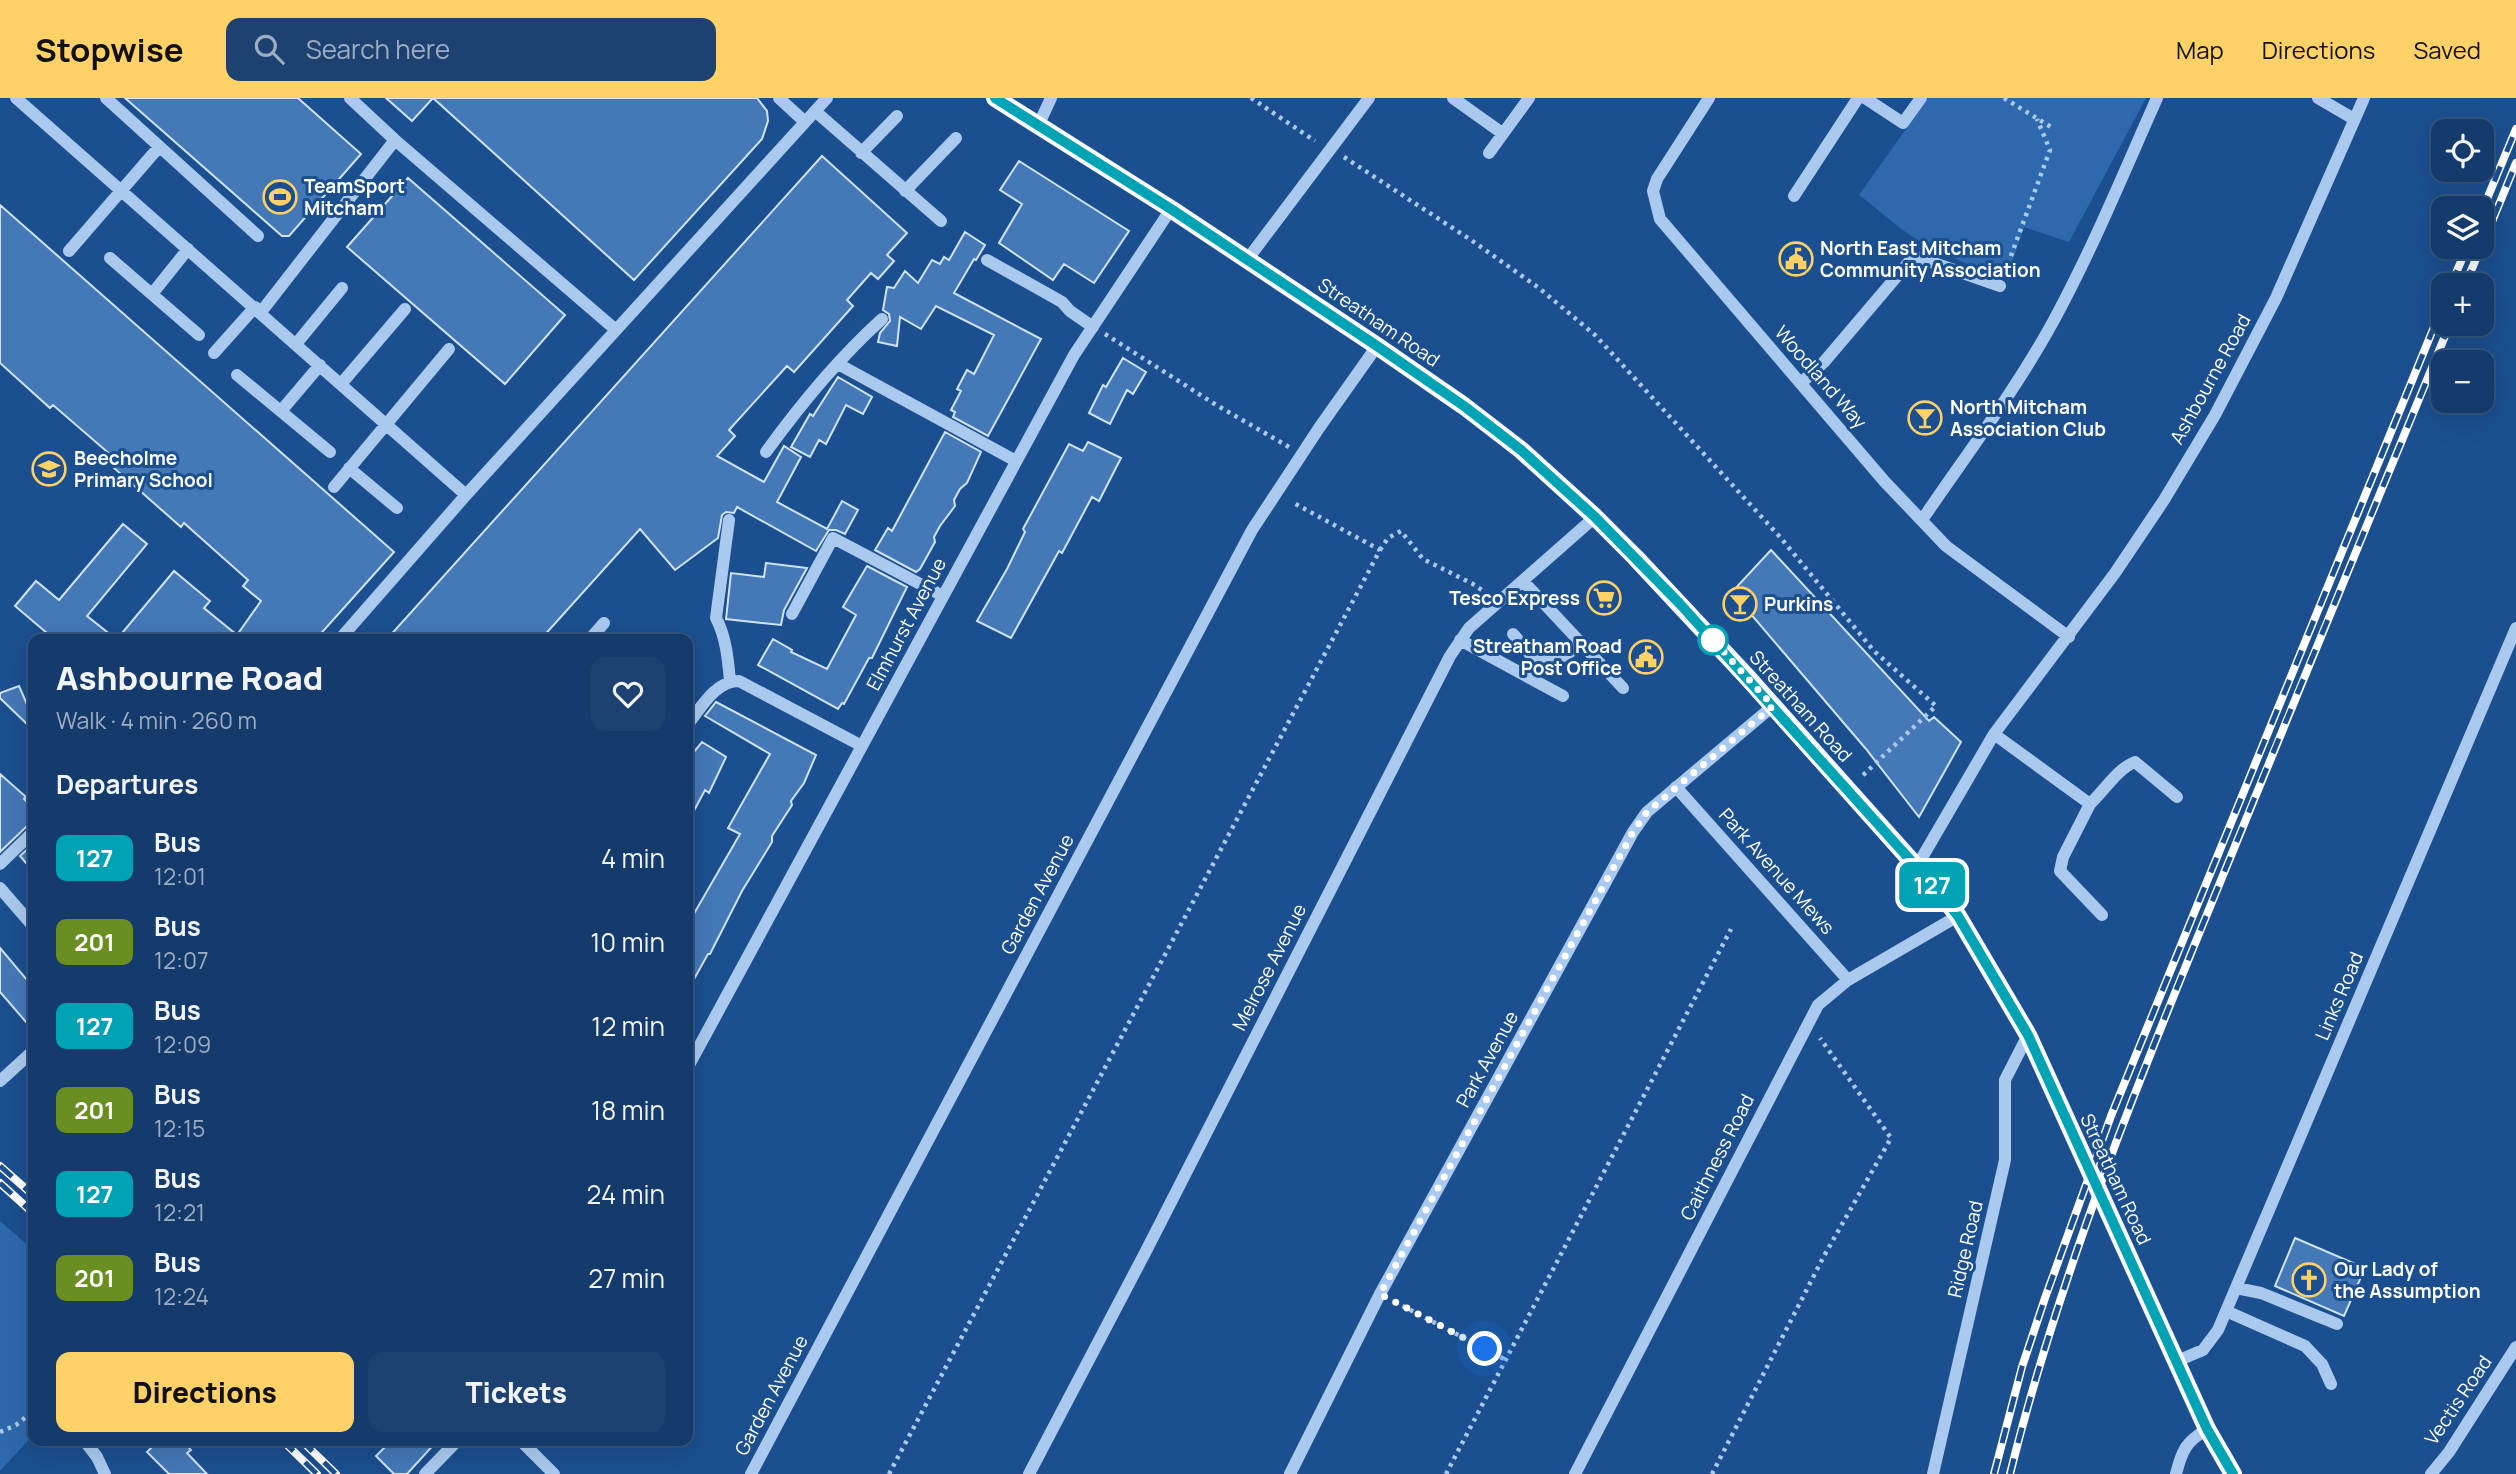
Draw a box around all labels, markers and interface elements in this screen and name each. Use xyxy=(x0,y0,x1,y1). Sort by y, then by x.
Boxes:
search box xyxy=(226,18,716,81)
text: Stopwise xyxy=(35,27,184,72)
icon: search xyxy=(250,30,288,68)
text: Search here xyxy=(306,31,450,67)
text: Map xyxy=(2176,33,2224,66)
text: Directions xyxy=(2262,33,2375,66)
text: Saved xyxy=(2413,33,2481,66)
map controls xyxy=(2431,119,2494,413)
button: locate xyxy=(2431,119,2494,182)
place label: TeamSport Mitcham xyxy=(304,173,405,221)
sports icon: TeamSport Mitcham xyxy=(261,178,299,216)
button: layers xyxy=(2431,196,2494,259)
place label: North East Mitcham Community Association xyxy=(1820,235,2041,283)
public building icon: North East Mitcham Community Association xyxy=(1777,240,1815,278)
street label: Streatham Road xyxy=(1313,272,1445,372)
button: + xyxy=(2431,273,2494,336)
street label: Ashbourne Road xyxy=(2163,309,2257,449)
street label: Woodland Way xyxy=(1769,320,1873,434)
button: − xyxy=(2431,350,2494,413)
place label: North Mitcham Association Club xyxy=(1950,394,2106,442)
bar icon: North Mitcham Association Club xyxy=(1906,399,1944,437)
place label: Beecholme Primary School xyxy=(74,445,213,493)
school or university icon: Beecholme Primary School xyxy=(30,450,68,488)
street label: Elmhurst Avenue xyxy=(860,553,952,695)
supermarket icon: Tesco Express xyxy=(1585,579,1623,617)
place label: Tesco Express xyxy=(1449,585,1580,611)
bar icon: Purkins xyxy=(1721,585,1759,623)
place label: Purkins xyxy=(1764,591,1833,617)
unlabelled marker xyxy=(1698,625,1728,655)
place label: Streatham Road Post Office xyxy=(1473,633,1622,681)
public building icon: Streatham Road Post Office xyxy=(1627,638,1665,676)
street label: Streatham Road xyxy=(1744,645,1858,767)
text: Ashbourne Road xyxy=(56,655,323,700)
button: heart xyxy=(591,657,665,731)
text: Walk · 4 min · 260 m xyxy=(56,704,257,736)
text: Departures xyxy=(56,766,198,802)
street label: Park Avenue Mews xyxy=(1713,802,1841,940)
text: Bus xyxy=(154,824,201,860)
street label: Garden Avenue xyxy=(994,829,1080,959)
text: 4 min xyxy=(601,840,665,876)
text: 127 xyxy=(76,841,113,874)
text: 12:01 xyxy=(154,860,206,892)
line badge: 127 xyxy=(1892,862,1972,908)
text: 127 xyxy=(1913,868,1951,901)
street label: Melrose Avenue xyxy=(1226,899,1312,1035)
text: Bus xyxy=(154,908,201,944)
text: 10 min xyxy=(590,924,665,960)
text: 201 xyxy=(74,925,115,958)
text: 12:07 xyxy=(154,944,209,976)
street label: Links Road xyxy=(2309,948,2369,1044)
text: Bus xyxy=(154,992,201,1028)
street label: Park Avenue xyxy=(1450,1006,1524,1112)
text: 12 min xyxy=(591,1008,665,1044)
text: 127 xyxy=(76,1009,113,1042)
text: 12:09 xyxy=(154,1028,211,1060)
text: Bus xyxy=(154,1076,201,1112)
street label: Caithness Road xyxy=(1674,1089,1760,1225)
text: 18 min xyxy=(591,1092,665,1128)
text: 201 xyxy=(74,1093,115,1126)
street label: Streatham Road xyxy=(2074,1109,2158,1249)
text: 12:15 xyxy=(154,1112,205,1144)
text: Bus xyxy=(154,1160,201,1196)
text: 24 min xyxy=(587,1176,665,1212)
text: 127 xyxy=(76,1177,113,1210)
text: 12:21 xyxy=(154,1196,205,1228)
street label: Ridge Road xyxy=(1941,1198,1989,1300)
text: Bus xyxy=(154,1244,201,1280)
place label: Our Lady of the Assumption xyxy=(2334,1256,2481,1304)
text: 27 min xyxy=(588,1260,665,1296)
text: 201 xyxy=(74,1261,115,1294)
church icon: Our Lady of the Assumption xyxy=(2290,1261,2328,1299)
text: 12:24 xyxy=(154,1280,209,1312)
street label: Garden Avenue xyxy=(728,1330,814,1460)
your location xyxy=(1467,1331,1502,1366)
street label: Vectis Road xyxy=(2418,1350,2498,1450)
button: Directions xyxy=(56,1352,354,1432)
button: Tickets xyxy=(368,1352,665,1432)

